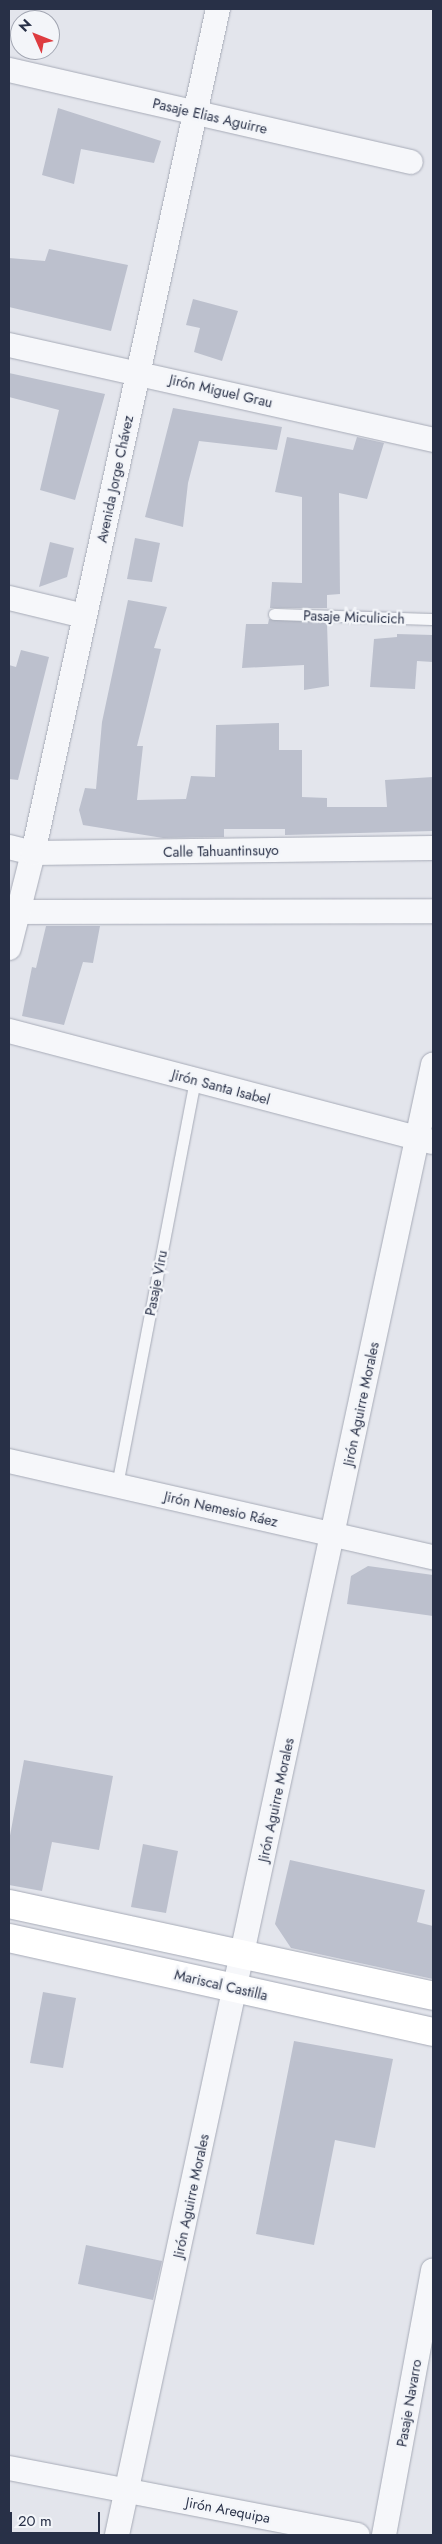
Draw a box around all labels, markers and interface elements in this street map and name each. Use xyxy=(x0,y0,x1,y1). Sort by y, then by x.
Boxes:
north arrow xyxy=(10,10,60,60)
text: N xyxy=(14,14,36,36)
street label: Pasaje Elias Aguirre xyxy=(151,95,269,137)
street label: Jirón Miguel Grau xyxy=(168,371,274,411)
street label: Avenida Jorge Chávez xyxy=(93,414,137,544)
street label: Pasaje Miculicich xyxy=(303,607,405,627)
street label: Calle Tahuantinsuyo xyxy=(163,842,279,860)
street label: Jirón Santa Isabel xyxy=(170,1066,272,1108)
street label: Pasaje Viru xyxy=(141,1249,171,1317)
street label: Jirón Aguirre Morales xyxy=(340,1340,382,1468)
street label: Jirón Nemesio Ráez xyxy=(163,1488,279,1530)
street label: Jirón Aguirre Morales xyxy=(255,1736,297,1864)
street label: Mariscal Castilla xyxy=(173,1966,269,2004)
street label: Jirón Aguirre Morales xyxy=(170,2132,212,2260)
street label: Pasaje Navarro xyxy=(393,2358,425,2448)
street label: Jirón Arequipa xyxy=(184,2494,272,2526)
scale bar xyxy=(12,2502,102,2534)
text: 20 m xyxy=(18,2510,52,2532)

